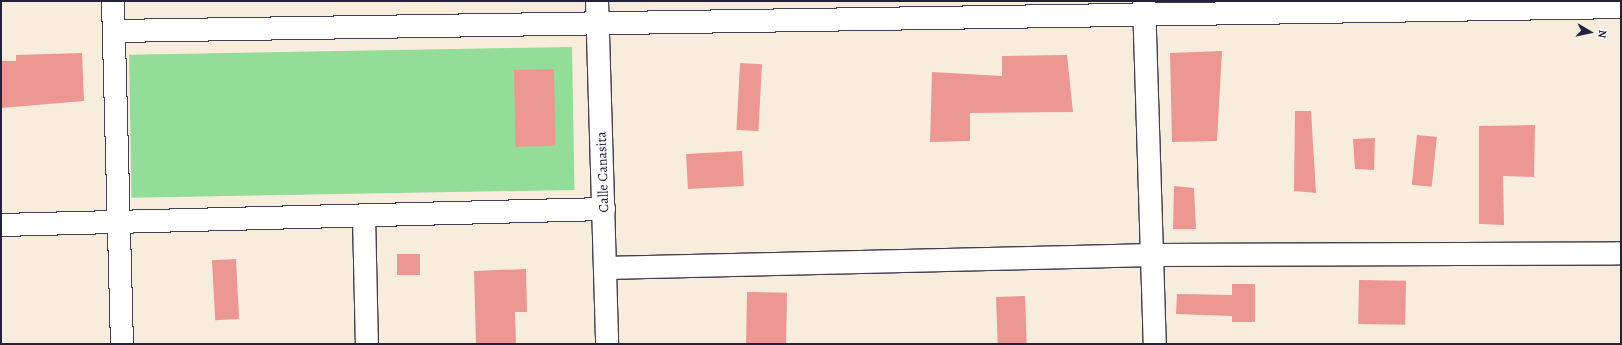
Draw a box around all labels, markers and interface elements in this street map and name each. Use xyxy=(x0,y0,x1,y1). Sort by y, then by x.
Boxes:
north arrow xyxy=(1570,12,1610,52)
text: N xyxy=(1594,29,1610,39)
street label: Calle Canasita xyxy=(593,131,613,213)

